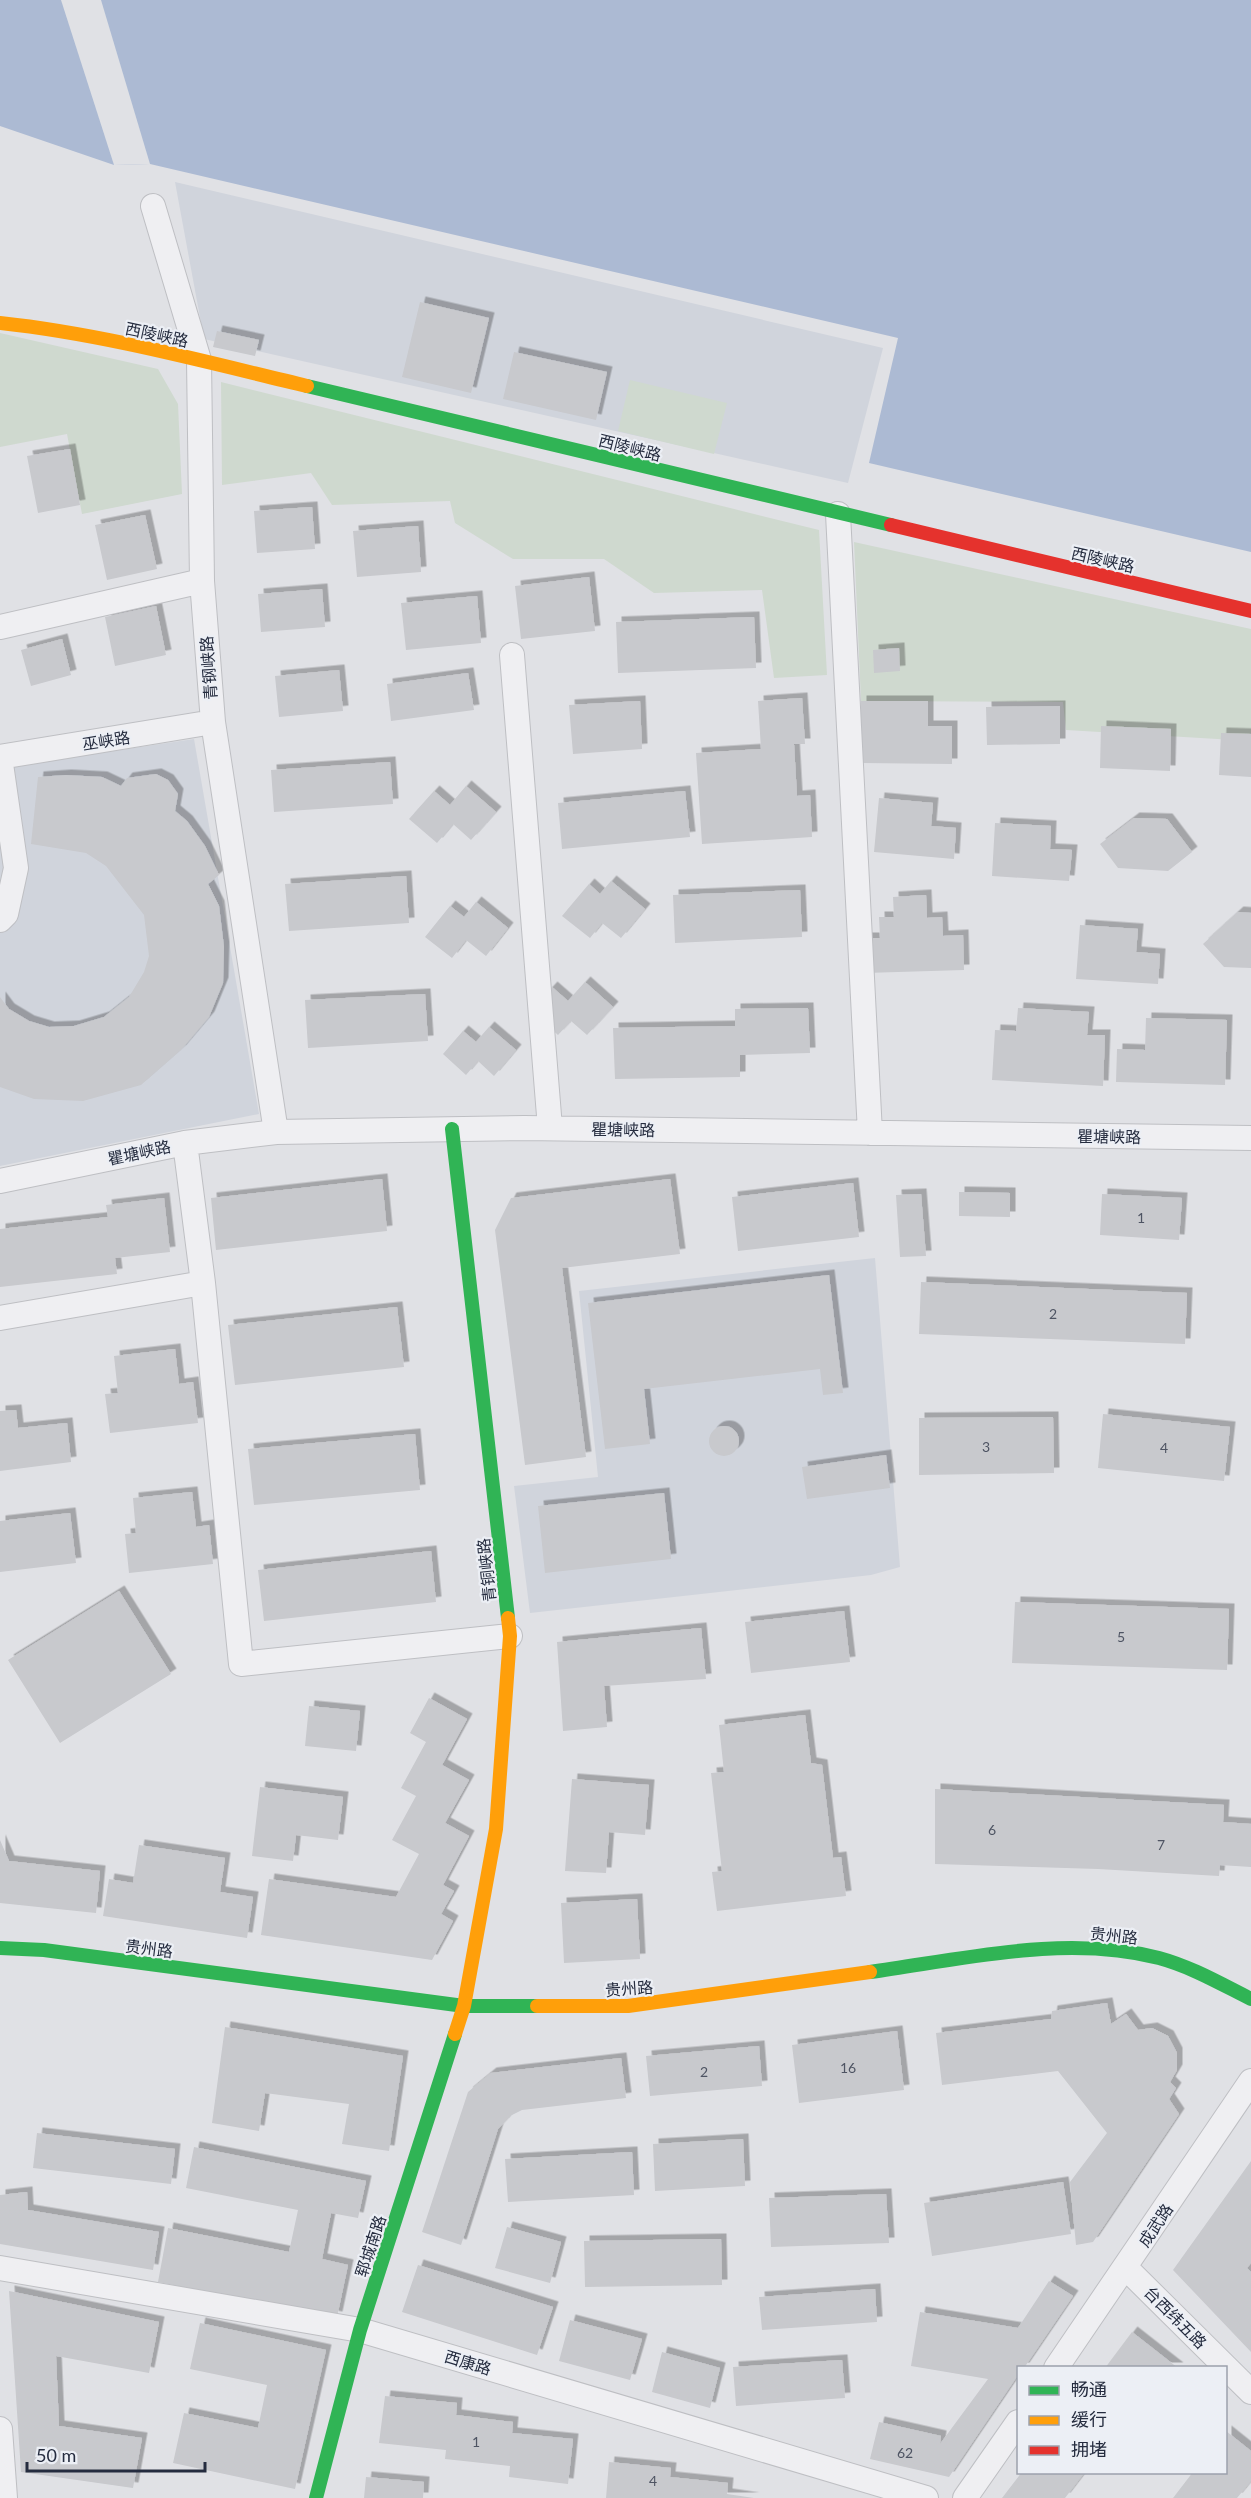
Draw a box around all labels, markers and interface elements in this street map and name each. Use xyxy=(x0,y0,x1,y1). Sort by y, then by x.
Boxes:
street label: 西陵峡路 xyxy=(124,318,190,350)
street label: 西陵峡路 xyxy=(597,430,663,464)
street label: 西陵峡路 xyxy=(1070,543,1136,575)
street label: 青钢峡路 xyxy=(196,635,220,701)
street label: 巫峡路 xyxy=(81,727,131,753)
street label: 瞿塘峡路 xyxy=(591,1119,655,1139)
street label: 瞿塘峡路 xyxy=(1077,1126,1141,1146)
street label: 瞿塘峡路 xyxy=(106,1136,172,1168)
house number: 1 xyxy=(1137,1209,1145,1226)
house number: 2 xyxy=(1049,1305,1057,1322)
house number: 3 xyxy=(982,1438,990,1455)
house number: 4 xyxy=(1160,1439,1168,1456)
street label: 青铜峡路 xyxy=(473,1537,499,1603)
house number: 5 xyxy=(1117,1628,1125,1645)
house number: 6 xyxy=(988,1821,996,1838)
house number: 7 xyxy=(1157,1836,1165,1853)
street label: 贵州路 xyxy=(1089,1923,1139,1947)
street label: 贵州路 xyxy=(124,1936,174,1960)
street label: 贵州路 xyxy=(604,1977,654,1999)
house number: 16 xyxy=(840,2059,856,2076)
house number: 2 xyxy=(700,2063,708,2080)
street label: 成武路 xyxy=(1134,2200,1176,2250)
street label: 郓城南路 xyxy=(351,2213,389,2279)
street label: 台西纬五路 xyxy=(1141,2282,1211,2352)
street label: 西康路 xyxy=(442,2346,494,2378)
legend xyxy=(1017,2366,1227,2474)
text: 畅通 xyxy=(1071,2378,1107,2400)
text: 缓行 xyxy=(1071,2408,1107,2430)
house number: 1 xyxy=(472,2433,480,2450)
scale bar xyxy=(27,2435,206,2473)
text: 拥堵 xyxy=(1071,2438,1107,2460)
text: 50 m xyxy=(36,2444,76,2466)
house number: 62 xyxy=(897,2444,913,2461)
house number: 4 xyxy=(649,2472,657,2489)

